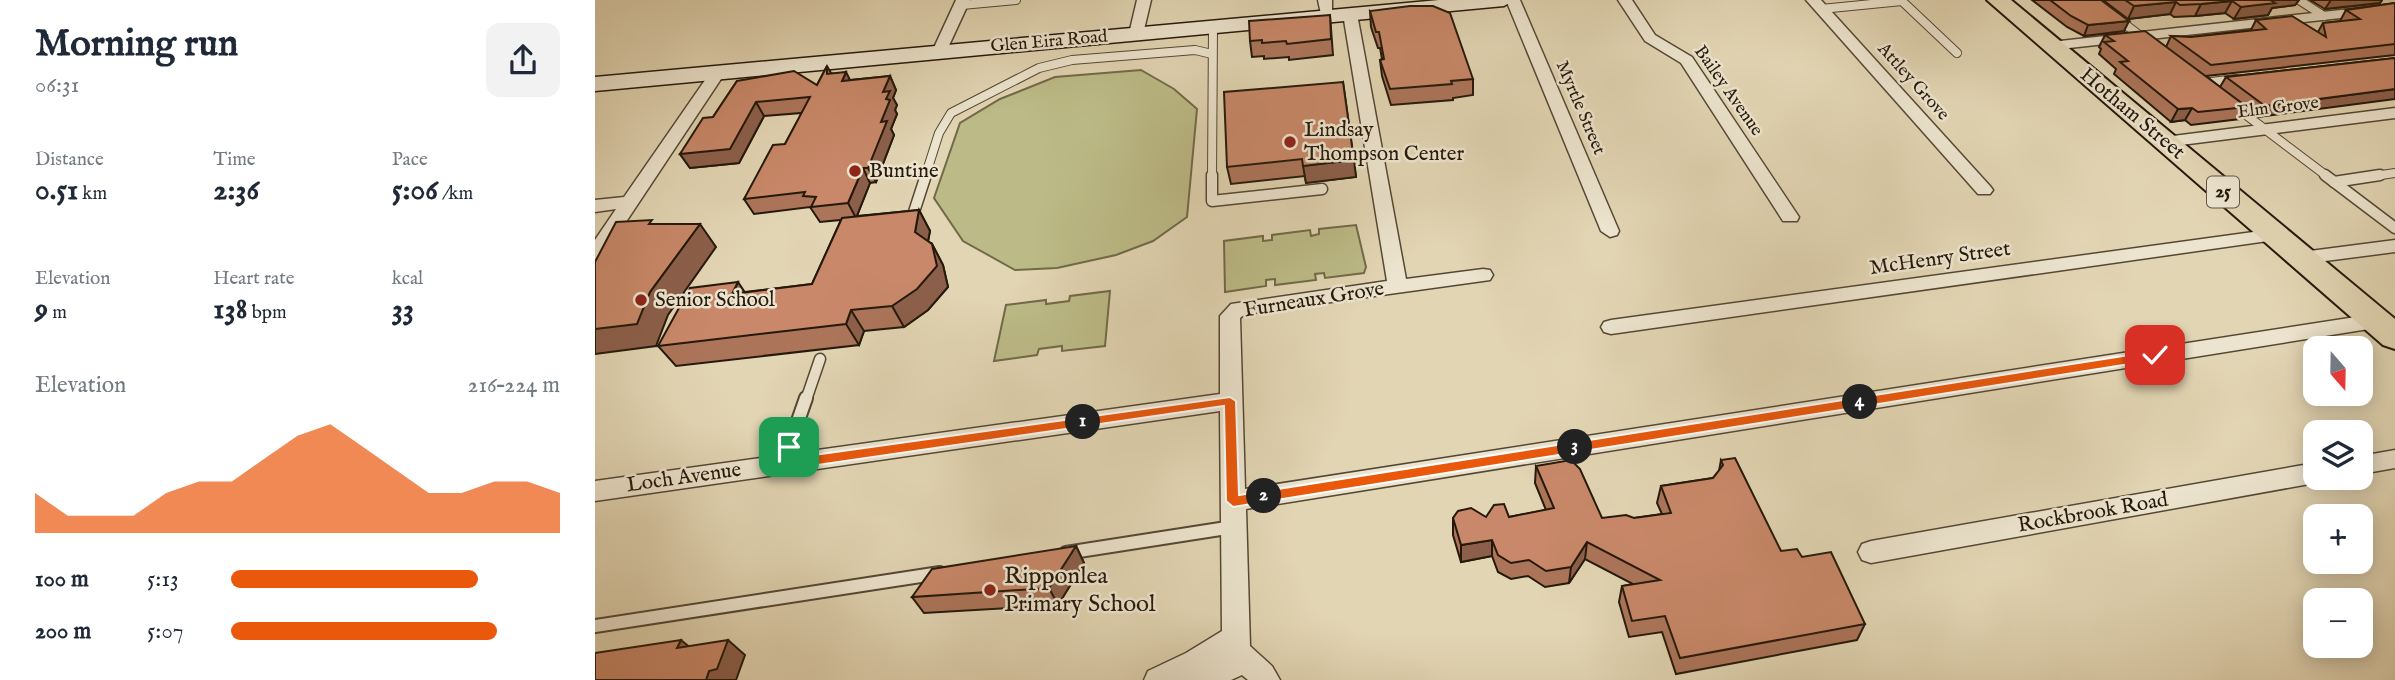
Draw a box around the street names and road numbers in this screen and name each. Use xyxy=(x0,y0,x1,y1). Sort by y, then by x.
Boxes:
street label: Glen Eira Road xyxy=(990,25,1109,59)
street label: Attley Grove xyxy=(1871,38,1954,126)
street label: Bailey Avenue xyxy=(1688,41,1768,141)
street label: Myrtle Street xyxy=(1550,58,1610,158)
street label: Hotham Street xyxy=(2074,62,2190,166)
street label: Elm Grove xyxy=(2236,92,2320,124)
road number: 25 xyxy=(2207,176,2239,208)
street label: McHenry Street xyxy=(1868,236,2012,282)
street label: Furneaux Grove xyxy=(1242,276,1386,324)
street label: Loch Avenue xyxy=(625,457,743,499)
street label: Rockbrook Road xyxy=(2016,486,2171,540)

